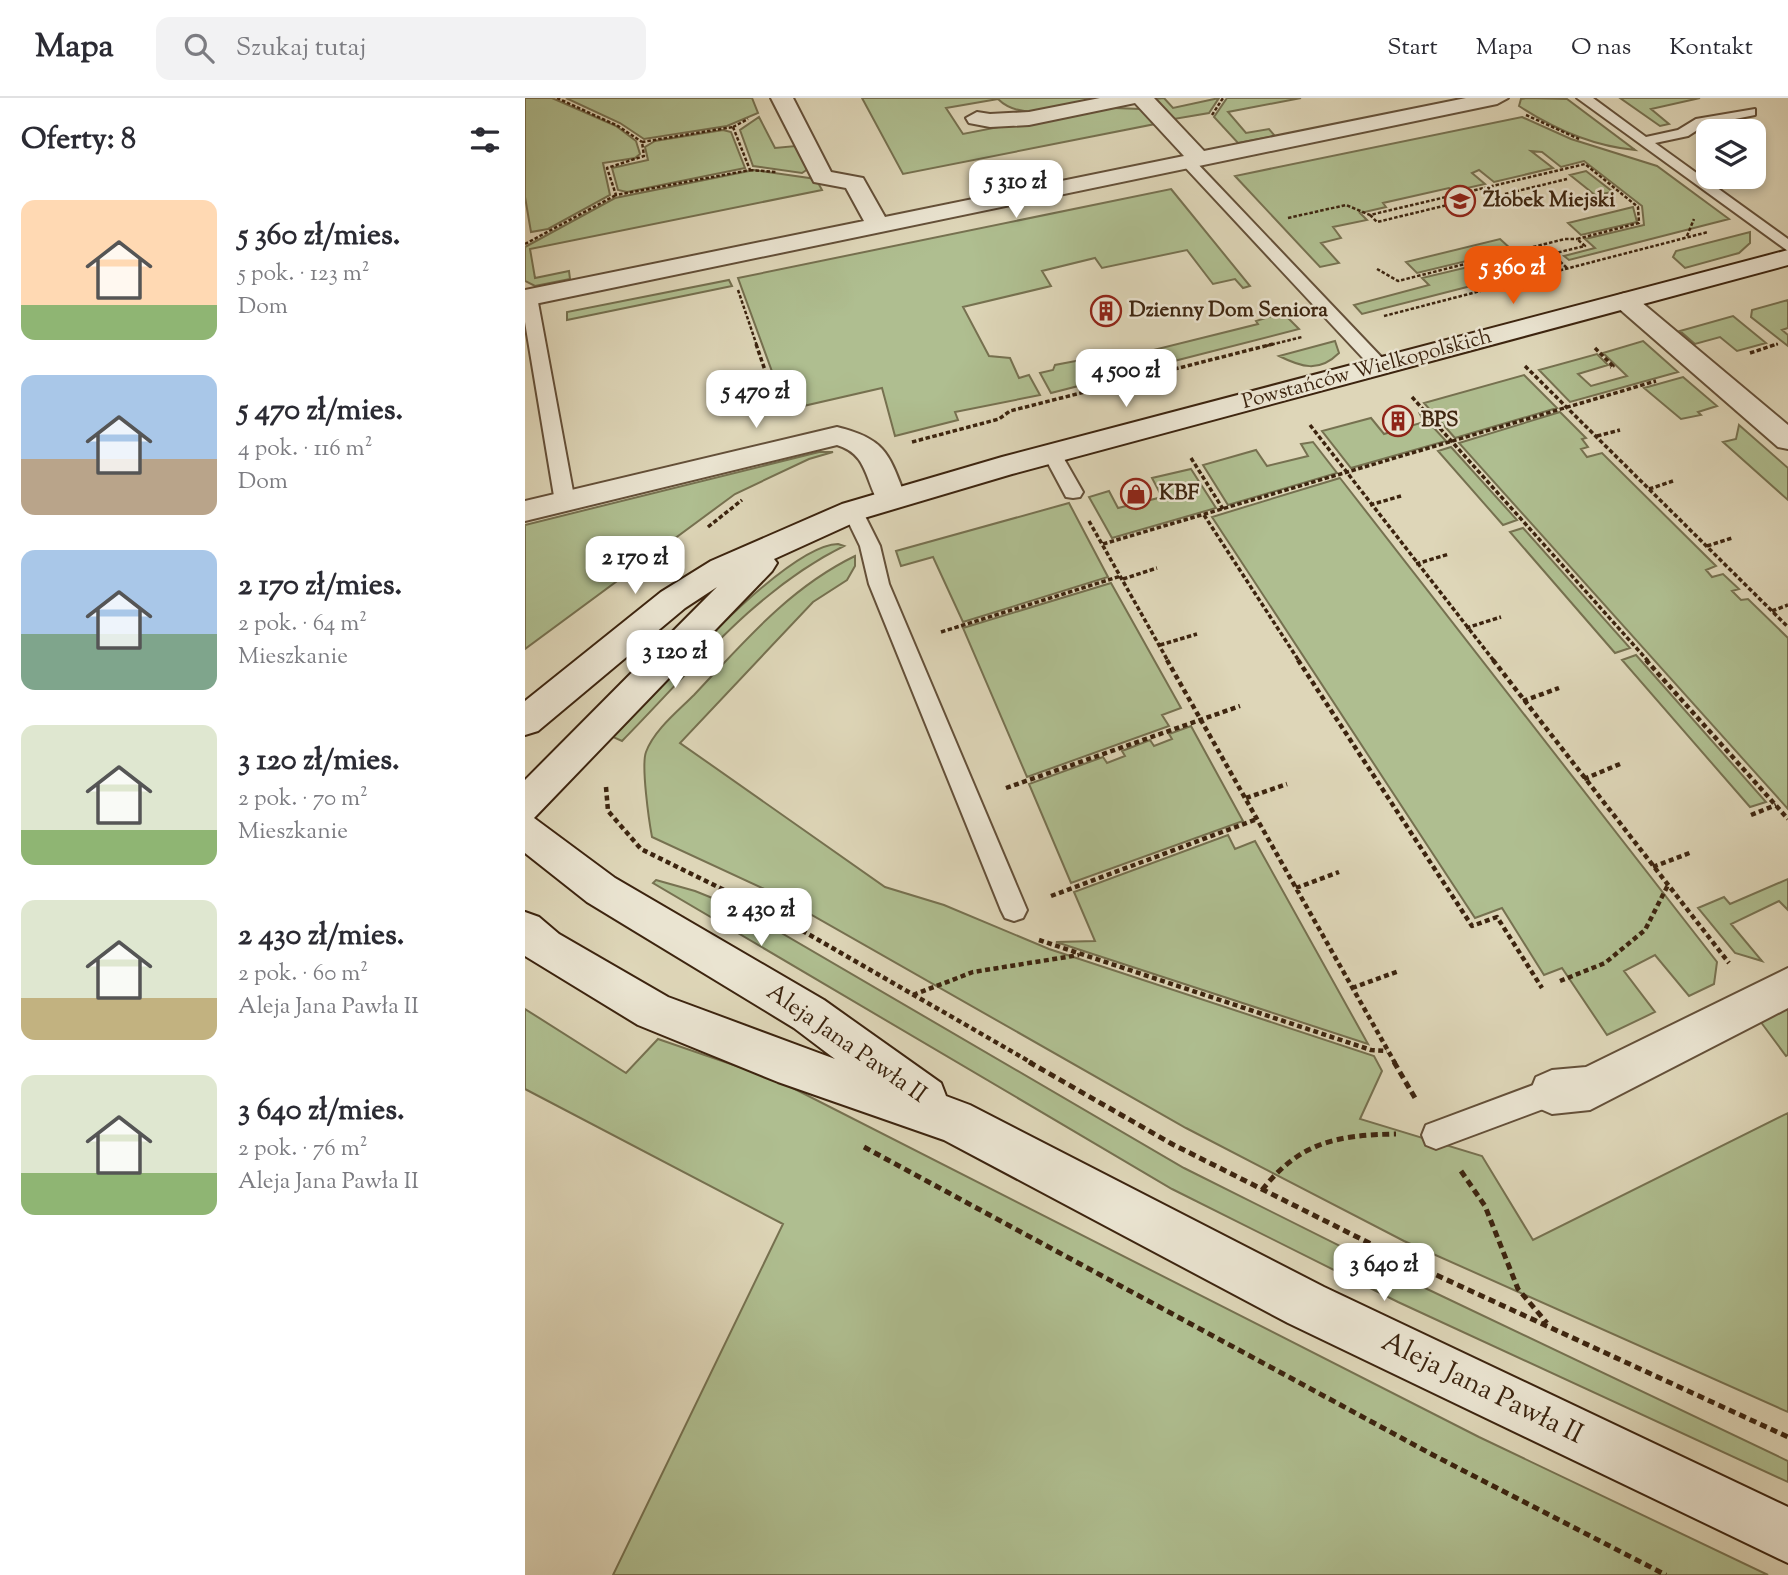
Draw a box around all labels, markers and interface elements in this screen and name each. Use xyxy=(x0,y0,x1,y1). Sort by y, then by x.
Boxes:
search box xyxy=(156,17,646,80)
text: Mapa xyxy=(35,24,114,72)
icon: search xyxy=(180,29,218,67)
text: Szukaj tutaj xyxy=(236,30,366,67)
text: Start xyxy=(1387,31,1438,65)
text: Mapa xyxy=(1476,31,1533,65)
text: O nas xyxy=(1571,31,1631,65)
text: Kontakt xyxy=(1669,31,1753,65)
text: Oferty: 8 xyxy=(21,119,136,162)
map controls xyxy=(1696,119,1766,189)
button: layers xyxy=(1696,119,1766,189)
icon: filters xyxy=(466,121,504,159)
pin: 5 310 zł xyxy=(944,160,1088,220)
text: 5 310 zł xyxy=(985,166,1047,199)
school or university icon: Żłobek Miejski xyxy=(1443,184,1477,218)
place label: Żłobek Miejski xyxy=(1483,186,1615,216)
text: 5 360 zł/mies. xyxy=(238,215,400,258)
icon: home xyxy=(77,228,161,312)
pin: 5 360 zł xyxy=(1441,246,1585,306)
text: 5 360 zł xyxy=(1480,252,1546,285)
text: 5 pok. · 123 m² xyxy=(238,258,369,291)
text: Dom xyxy=(238,291,288,324)
building icon: Dzienny Dom Seniora xyxy=(1089,294,1123,328)
place label: Dzienny Dom Seniora xyxy=(1129,296,1328,326)
street label: Powstańców Wielkopolskich xyxy=(1239,322,1495,418)
pin: 4 500 zł xyxy=(1054,350,1198,409)
text: 4 500 zł xyxy=(1092,355,1160,388)
pin: 5 470 zł xyxy=(684,370,828,430)
text: 5 470 zł xyxy=(722,376,790,409)
text: 5 470 zł/mies. xyxy=(238,390,403,433)
icon: home xyxy=(77,403,161,487)
building icon: BPS xyxy=(1381,404,1415,438)
place label: BPS xyxy=(1421,406,1459,436)
text: 4 pok. · 116 m² xyxy=(238,433,372,466)
text: Dom xyxy=(238,466,288,499)
shop icon: KBF xyxy=(1119,477,1153,511)
place label: KBF xyxy=(1159,479,1199,509)
pin: 2 170 zł xyxy=(563,536,707,596)
text: 2 170 zł xyxy=(602,542,668,575)
text: 2 170 zł/mies. xyxy=(238,565,402,608)
icon: home xyxy=(77,578,161,662)
text: 2 pok. · 64 m² xyxy=(238,608,367,641)
pin: 3 120 zł xyxy=(603,630,747,690)
text: 3 120 zł xyxy=(643,636,707,669)
text: Mieszkanie xyxy=(238,641,348,674)
text: 3 120 zł/mies. xyxy=(238,740,400,783)
icon: home xyxy=(77,753,161,837)
text: 2 pok. · 70 m² xyxy=(238,783,368,816)
text: Mieszkanie xyxy=(238,816,348,849)
pin: 2 430 zł xyxy=(689,888,833,948)
text: 2 430 zł xyxy=(727,894,795,927)
text: 2 430 zł/mies. xyxy=(238,915,404,958)
icon: home xyxy=(77,928,161,1012)
text: 2 pok. · 60 m² xyxy=(238,958,368,991)
street label: Aleja Jana Pawła II xyxy=(759,976,933,1112)
text: Aleja Jana Pawła II xyxy=(238,991,419,1024)
text: 3 640 zł/mies. xyxy=(238,1090,405,1133)
icon: home xyxy=(77,1103,161,1187)
text: 2 pok. · 76 m² xyxy=(238,1133,367,1166)
text: Aleja Jana Pawła II xyxy=(238,1166,419,1199)
pin: 3 640 zł xyxy=(1312,1244,1456,1303)
text: 3 640 zł xyxy=(1350,1249,1418,1282)
street label: Aleja Jana Pawła II xyxy=(1374,1323,1590,1455)

